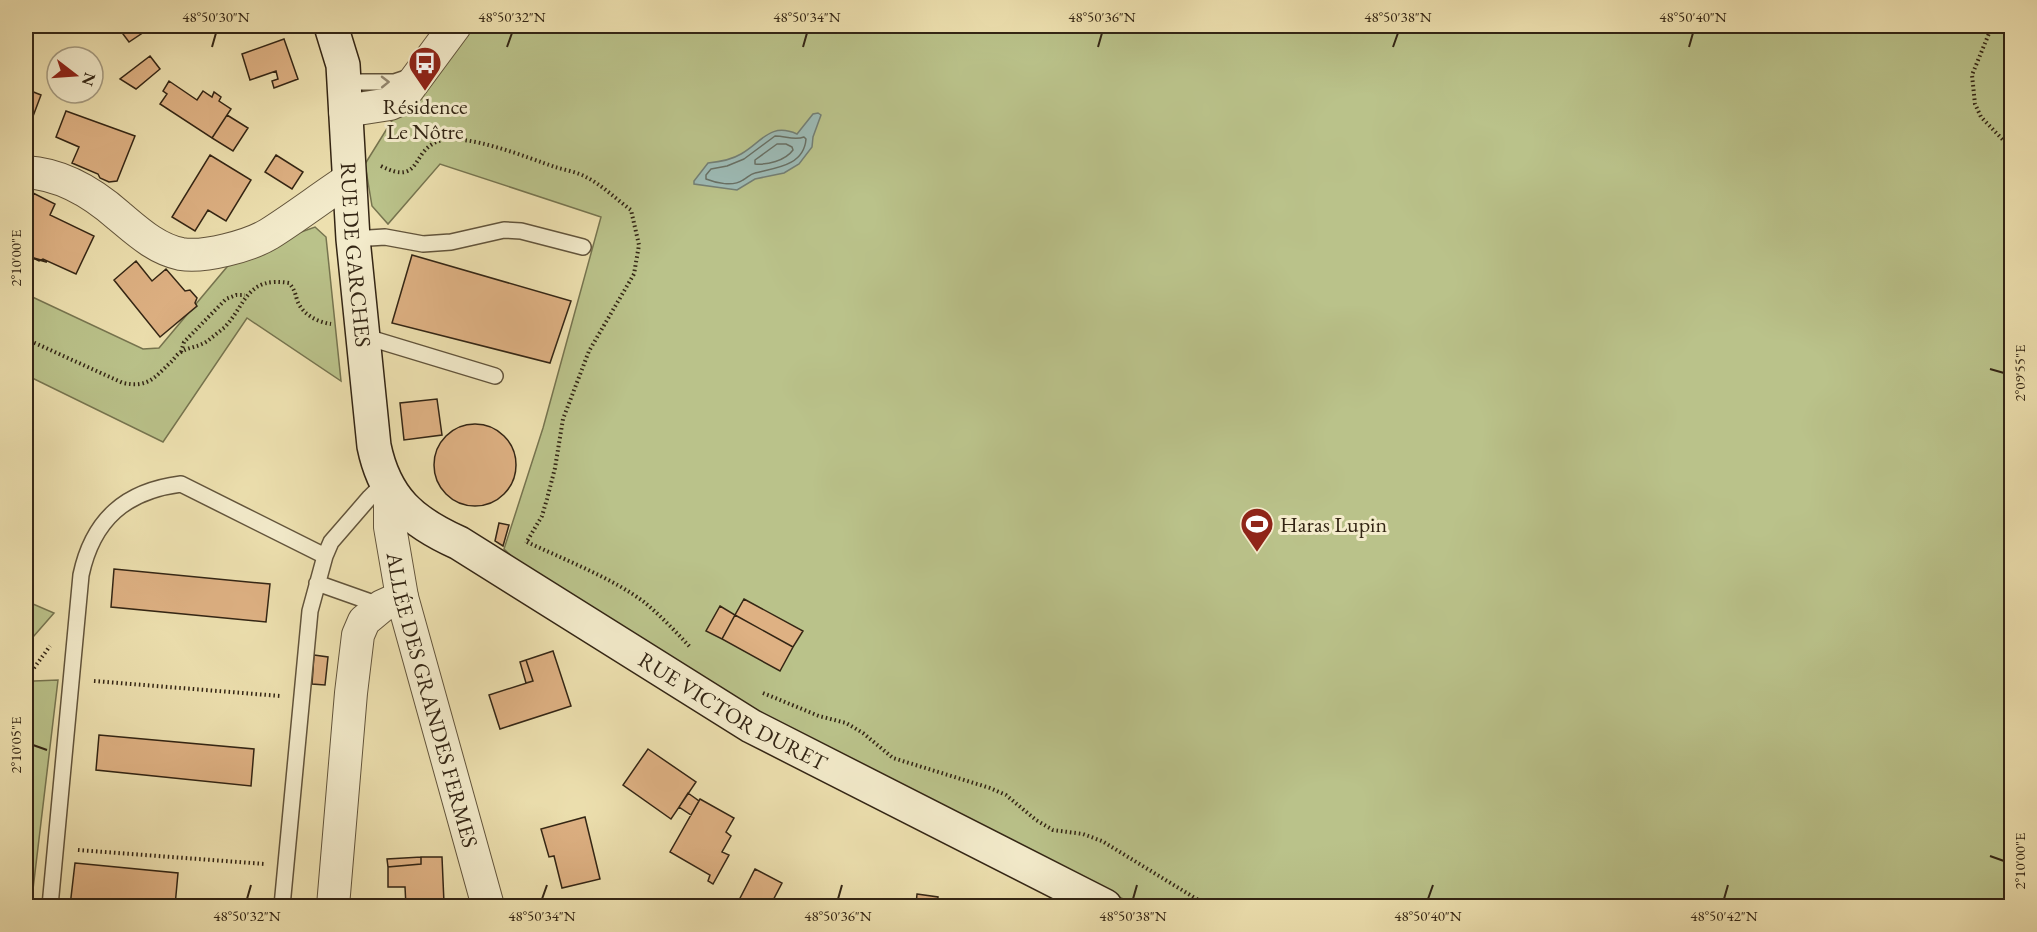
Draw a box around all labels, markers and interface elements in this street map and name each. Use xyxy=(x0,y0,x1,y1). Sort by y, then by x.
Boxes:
text: 48°50'30"N xyxy=(182,7,250,26)
text: 48°50'32"N xyxy=(478,7,546,26)
text: 48°50'34"N xyxy=(773,7,841,26)
text: 48°50'36"N xyxy=(1068,7,1136,26)
text: 48°50'38"N xyxy=(1364,7,1432,26)
text: 48°50'40"N xyxy=(1659,7,1727,26)
north arrow xyxy=(45,45,105,105)
bus stop icon: Résidence Le Nôtre xyxy=(407,45,443,92)
text: N xyxy=(77,70,101,89)
one-way arrow xyxy=(380,76,389,89)
place label: Résidence Le Nôtre xyxy=(382,92,468,146)
street label: RUE DE GARCHES xyxy=(334,162,378,348)
text: 2°10'00"E xyxy=(6,229,25,286)
text: 2°09'55"E xyxy=(2010,344,2029,401)
sports icon: Haras Lupin xyxy=(1239,506,1275,553)
place label: Haras Lupin xyxy=(1280,510,1387,539)
street label: ALLÉE DES GRANDES FERMES xyxy=(380,549,485,851)
street label: RUE VICTOR DURET xyxy=(633,645,833,777)
text: 2°10'05"E xyxy=(6,716,25,773)
text: 2°10'00"E xyxy=(2010,832,2029,889)
text: 48°50'32"N xyxy=(213,906,281,925)
text: 48°50'34"N xyxy=(508,906,576,925)
text: 48°50'36"N xyxy=(804,906,872,925)
text: 48°50'38"N xyxy=(1099,906,1167,925)
text: 48°50'40"N xyxy=(1394,906,1462,925)
text: 48°50'42"N xyxy=(1690,906,1758,925)

